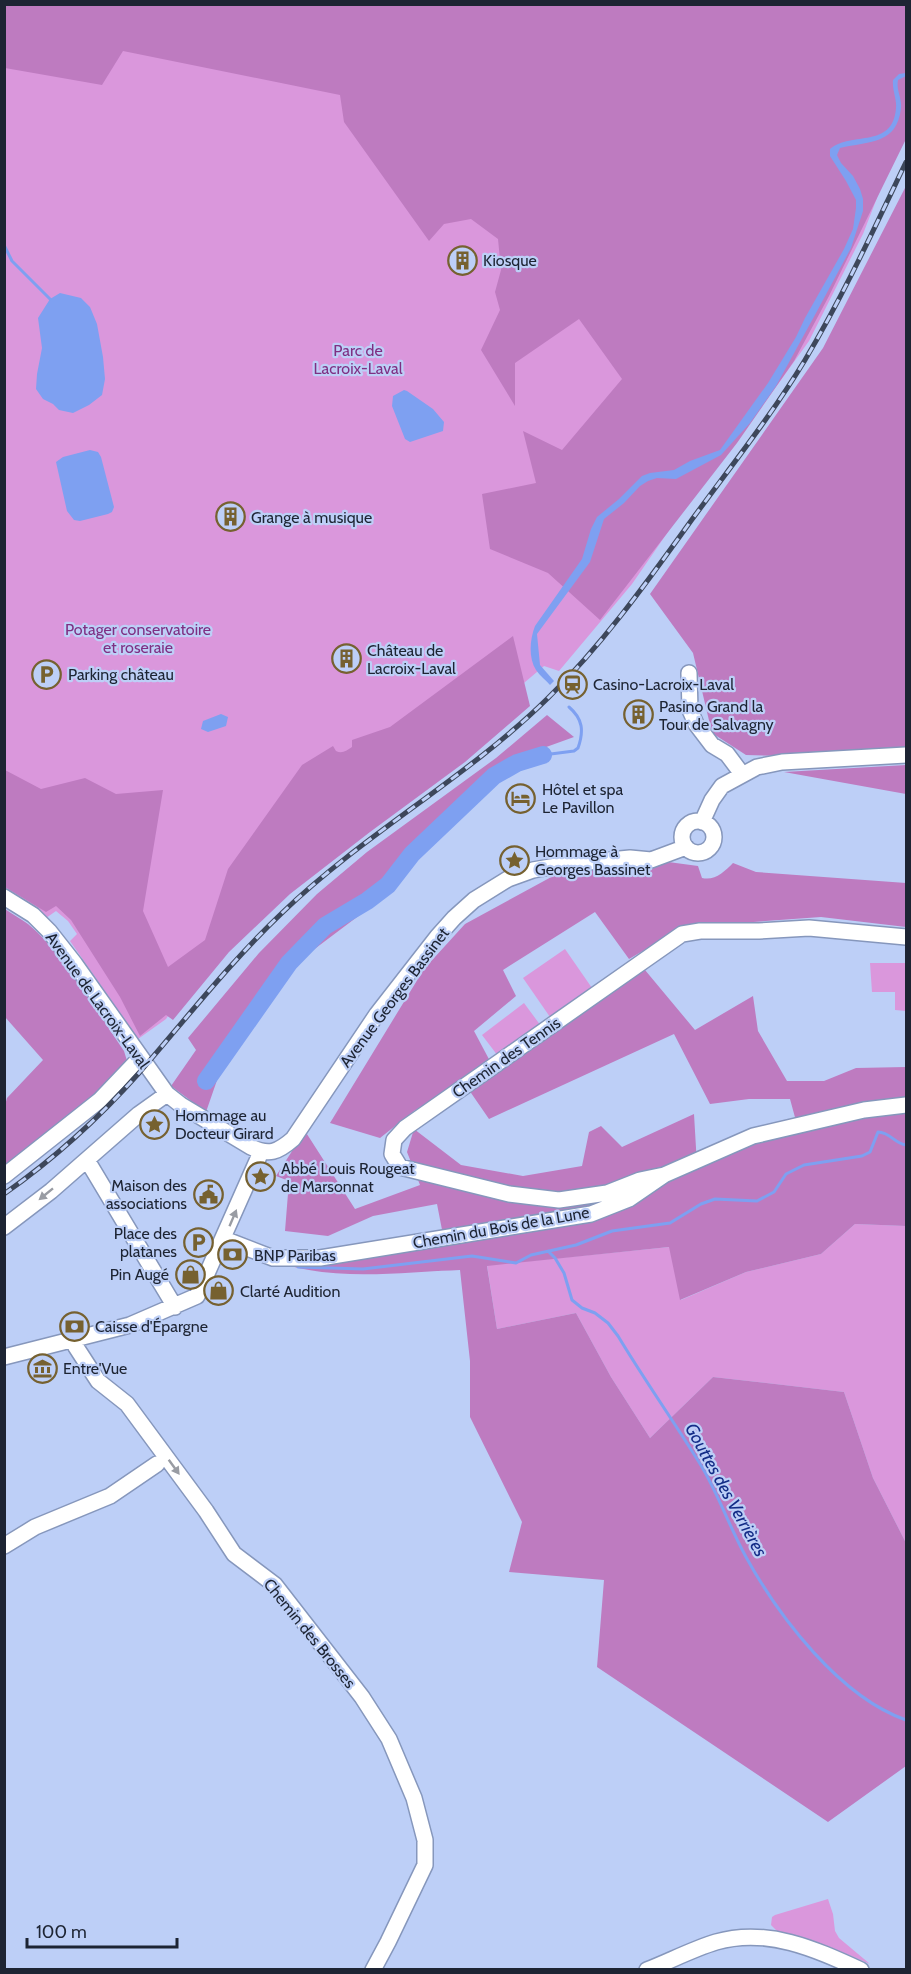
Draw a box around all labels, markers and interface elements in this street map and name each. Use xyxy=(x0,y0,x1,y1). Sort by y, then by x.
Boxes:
building icon: Kiosque xyxy=(446,244,478,276)
place label: Kiosque xyxy=(483,251,537,270)
park label: Parc de Lacroix-Laval xyxy=(314,341,403,378)
building icon: Grange à musique xyxy=(214,501,246,533)
place label: Grange à musique xyxy=(251,508,372,527)
park label: Potager conservatoire et roseraie xyxy=(65,620,211,657)
place label: Château de Lacroix-Laval xyxy=(367,641,456,678)
building icon: Château de Lacroix-Laval xyxy=(330,643,362,675)
parking icon: Parking château xyxy=(31,658,63,690)
place label: Parking château xyxy=(68,665,174,684)
station icon: Casino-Lacroix-Laval xyxy=(556,668,588,700)
place label: Casino-Lacroix-Laval xyxy=(593,675,734,694)
place label: Pasino Grand la Tour de Salvagny xyxy=(659,697,774,734)
building icon: Pasino Grand la Tour de Salvagny xyxy=(622,699,654,731)
place label: Hôtel et spa Le Pavillon xyxy=(542,780,623,817)
hotel icon: Hôtel et spa Le Pavillon xyxy=(505,782,537,814)
place label: Hommage à Georges Bassinet xyxy=(535,842,651,879)
place icon: Hommage à Georges Bassinet xyxy=(498,844,530,876)
street label: Avenue Georges Bassinet xyxy=(336,923,453,1071)
street label: Avenue de Lacroix-Laval xyxy=(42,928,154,1072)
street label: Chemin des Tennis xyxy=(449,1013,564,1102)
place label: Hommage au Docteur Girard xyxy=(175,1106,274,1143)
place icon: Hommage au Docteur Girard xyxy=(138,1108,170,1140)
place label: Abbé Louis Rougeat de Marsonnat xyxy=(281,1159,415,1196)
place icon: Abbé Louis Rougeat de Marsonnat xyxy=(244,1161,276,1193)
place label: Maison des associations xyxy=(106,1176,187,1213)
public building icon: Maison des associations xyxy=(192,1178,224,1210)
one-way arrow xyxy=(39,1188,54,1200)
street label: Chemin du Bois de la Lune xyxy=(411,1203,591,1252)
one-way arrow xyxy=(228,1208,238,1226)
place label: Place des platanes xyxy=(114,1224,177,1261)
parking icon: Place des platanes xyxy=(182,1226,214,1258)
bank icon: BNP Paribas xyxy=(217,1239,249,1271)
place label: BNP Paribas xyxy=(254,1246,336,1265)
shop icon: Pin Augé xyxy=(174,1258,206,1290)
place label: Pin Augé xyxy=(110,1265,169,1284)
shop icon: Clarté Audition xyxy=(203,1275,235,1307)
place label: Clarté Audition xyxy=(240,1282,340,1301)
bank icon: Caisse d'Épargne xyxy=(58,1310,90,1342)
place label: Caisse d'Épargne xyxy=(95,1317,208,1336)
museum icon: Entre'Vue xyxy=(26,1352,58,1384)
place label: Entre'Vue xyxy=(63,1359,127,1378)
water label: Gouttes des Verrières xyxy=(680,1419,772,1561)
one-way arrow xyxy=(168,1458,180,1474)
street label: Chemin des Brosses xyxy=(260,1575,360,1692)
scale bar xyxy=(27,1911,177,1949)
text: 100 m xyxy=(36,1921,87,1943)

